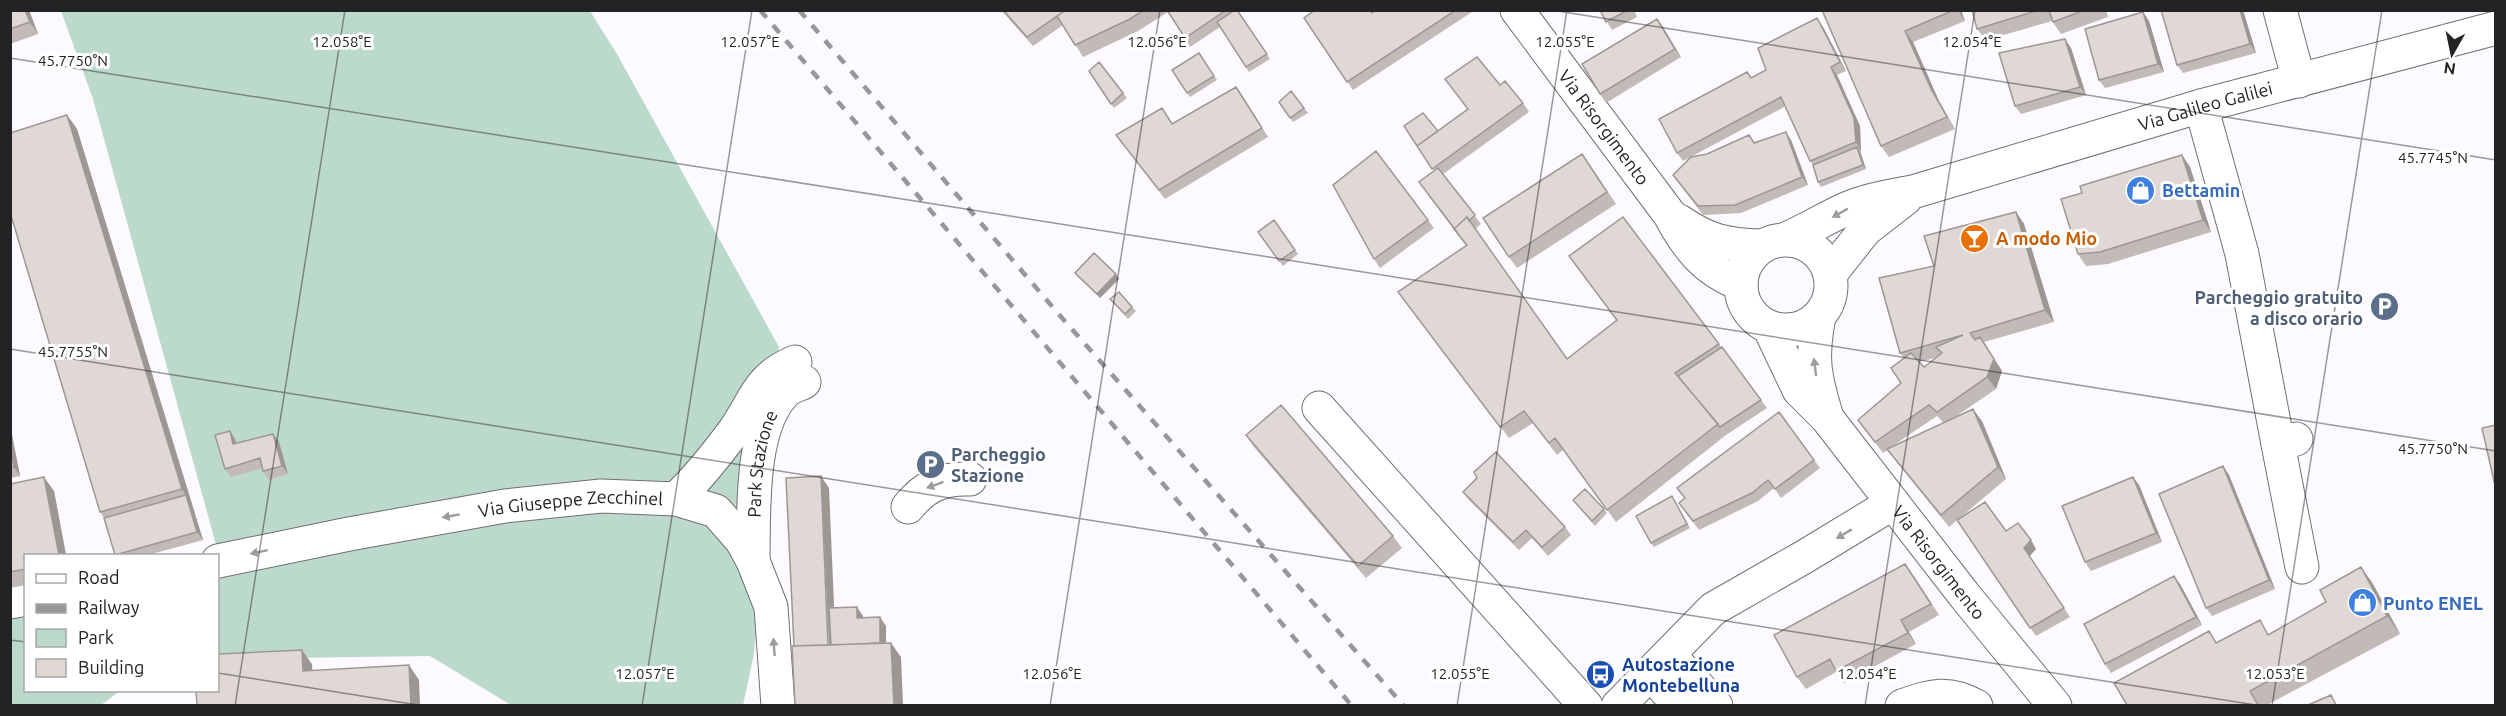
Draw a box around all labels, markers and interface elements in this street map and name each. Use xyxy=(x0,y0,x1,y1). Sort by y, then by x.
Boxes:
north arrow xyxy=(2422,24,2482,84)
text: 12.058°E xyxy=(312,33,372,50)
text: 12.057°E xyxy=(720,33,780,50)
text: 12.056°E xyxy=(1127,33,1187,50)
text: 12.055°E xyxy=(1535,33,1595,50)
text: 12.054°E xyxy=(1942,33,2002,50)
text: 45.7750°N xyxy=(38,52,108,69)
text: N xyxy=(2442,59,2457,79)
street label: Via Risorgimento xyxy=(1555,65,1654,189)
street label: Via Galileo Galilei xyxy=(2136,78,2275,134)
text: 45.7745°N xyxy=(2398,149,2468,166)
shop icon: Bettamin xyxy=(2125,174,2157,206)
place label: Bettamin xyxy=(2162,180,2240,200)
one-way arrow xyxy=(1831,208,1848,218)
bar icon: A modo Mio xyxy=(1959,222,1991,254)
place label: A modo Mio xyxy=(1996,228,2097,248)
place label: Parcheggio gratuito a disco orario xyxy=(2195,287,2363,328)
parking icon: Parcheggio gratuito a disco orario xyxy=(2368,291,2400,323)
text: 45.7755°N xyxy=(38,343,108,360)
one-way arrow xyxy=(1810,358,1819,377)
street label: Park Stazione xyxy=(743,407,781,518)
text: 45.7750°N xyxy=(2398,440,2468,457)
place label: Parcheggio Stazione xyxy=(951,444,1046,485)
parking icon: Parcheggio Stazione xyxy=(914,448,946,480)
one-way arrow xyxy=(926,481,944,491)
street label: Via Giuseppe Zecchinel xyxy=(477,486,664,521)
street label: Via Risorgimento xyxy=(1889,501,1990,623)
one-way arrow xyxy=(441,512,460,521)
one-way arrow xyxy=(1835,529,1852,539)
one-way arrow xyxy=(250,548,269,558)
legend xyxy=(24,554,219,692)
text: Road xyxy=(78,567,120,587)
shop icon: Punto ENEL xyxy=(2346,587,2378,619)
place label: Punto ENEL xyxy=(2383,593,2483,613)
text: Railway xyxy=(78,597,140,617)
text: Park xyxy=(78,627,114,647)
one-way arrow xyxy=(769,638,779,657)
place label: Autostazione Montebelluna xyxy=(1622,654,1740,695)
text: Building xyxy=(78,657,144,677)
bus stop icon: Autostazione Montebelluna xyxy=(1585,658,1617,690)
text: 12.057°E xyxy=(615,665,675,682)
text: 12.056°E xyxy=(1022,665,1082,682)
text: 12.055°E xyxy=(1430,665,1490,682)
text: 12.054°E xyxy=(1837,665,1897,682)
text: 12.053°E xyxy=(2245,665,2305,682)

